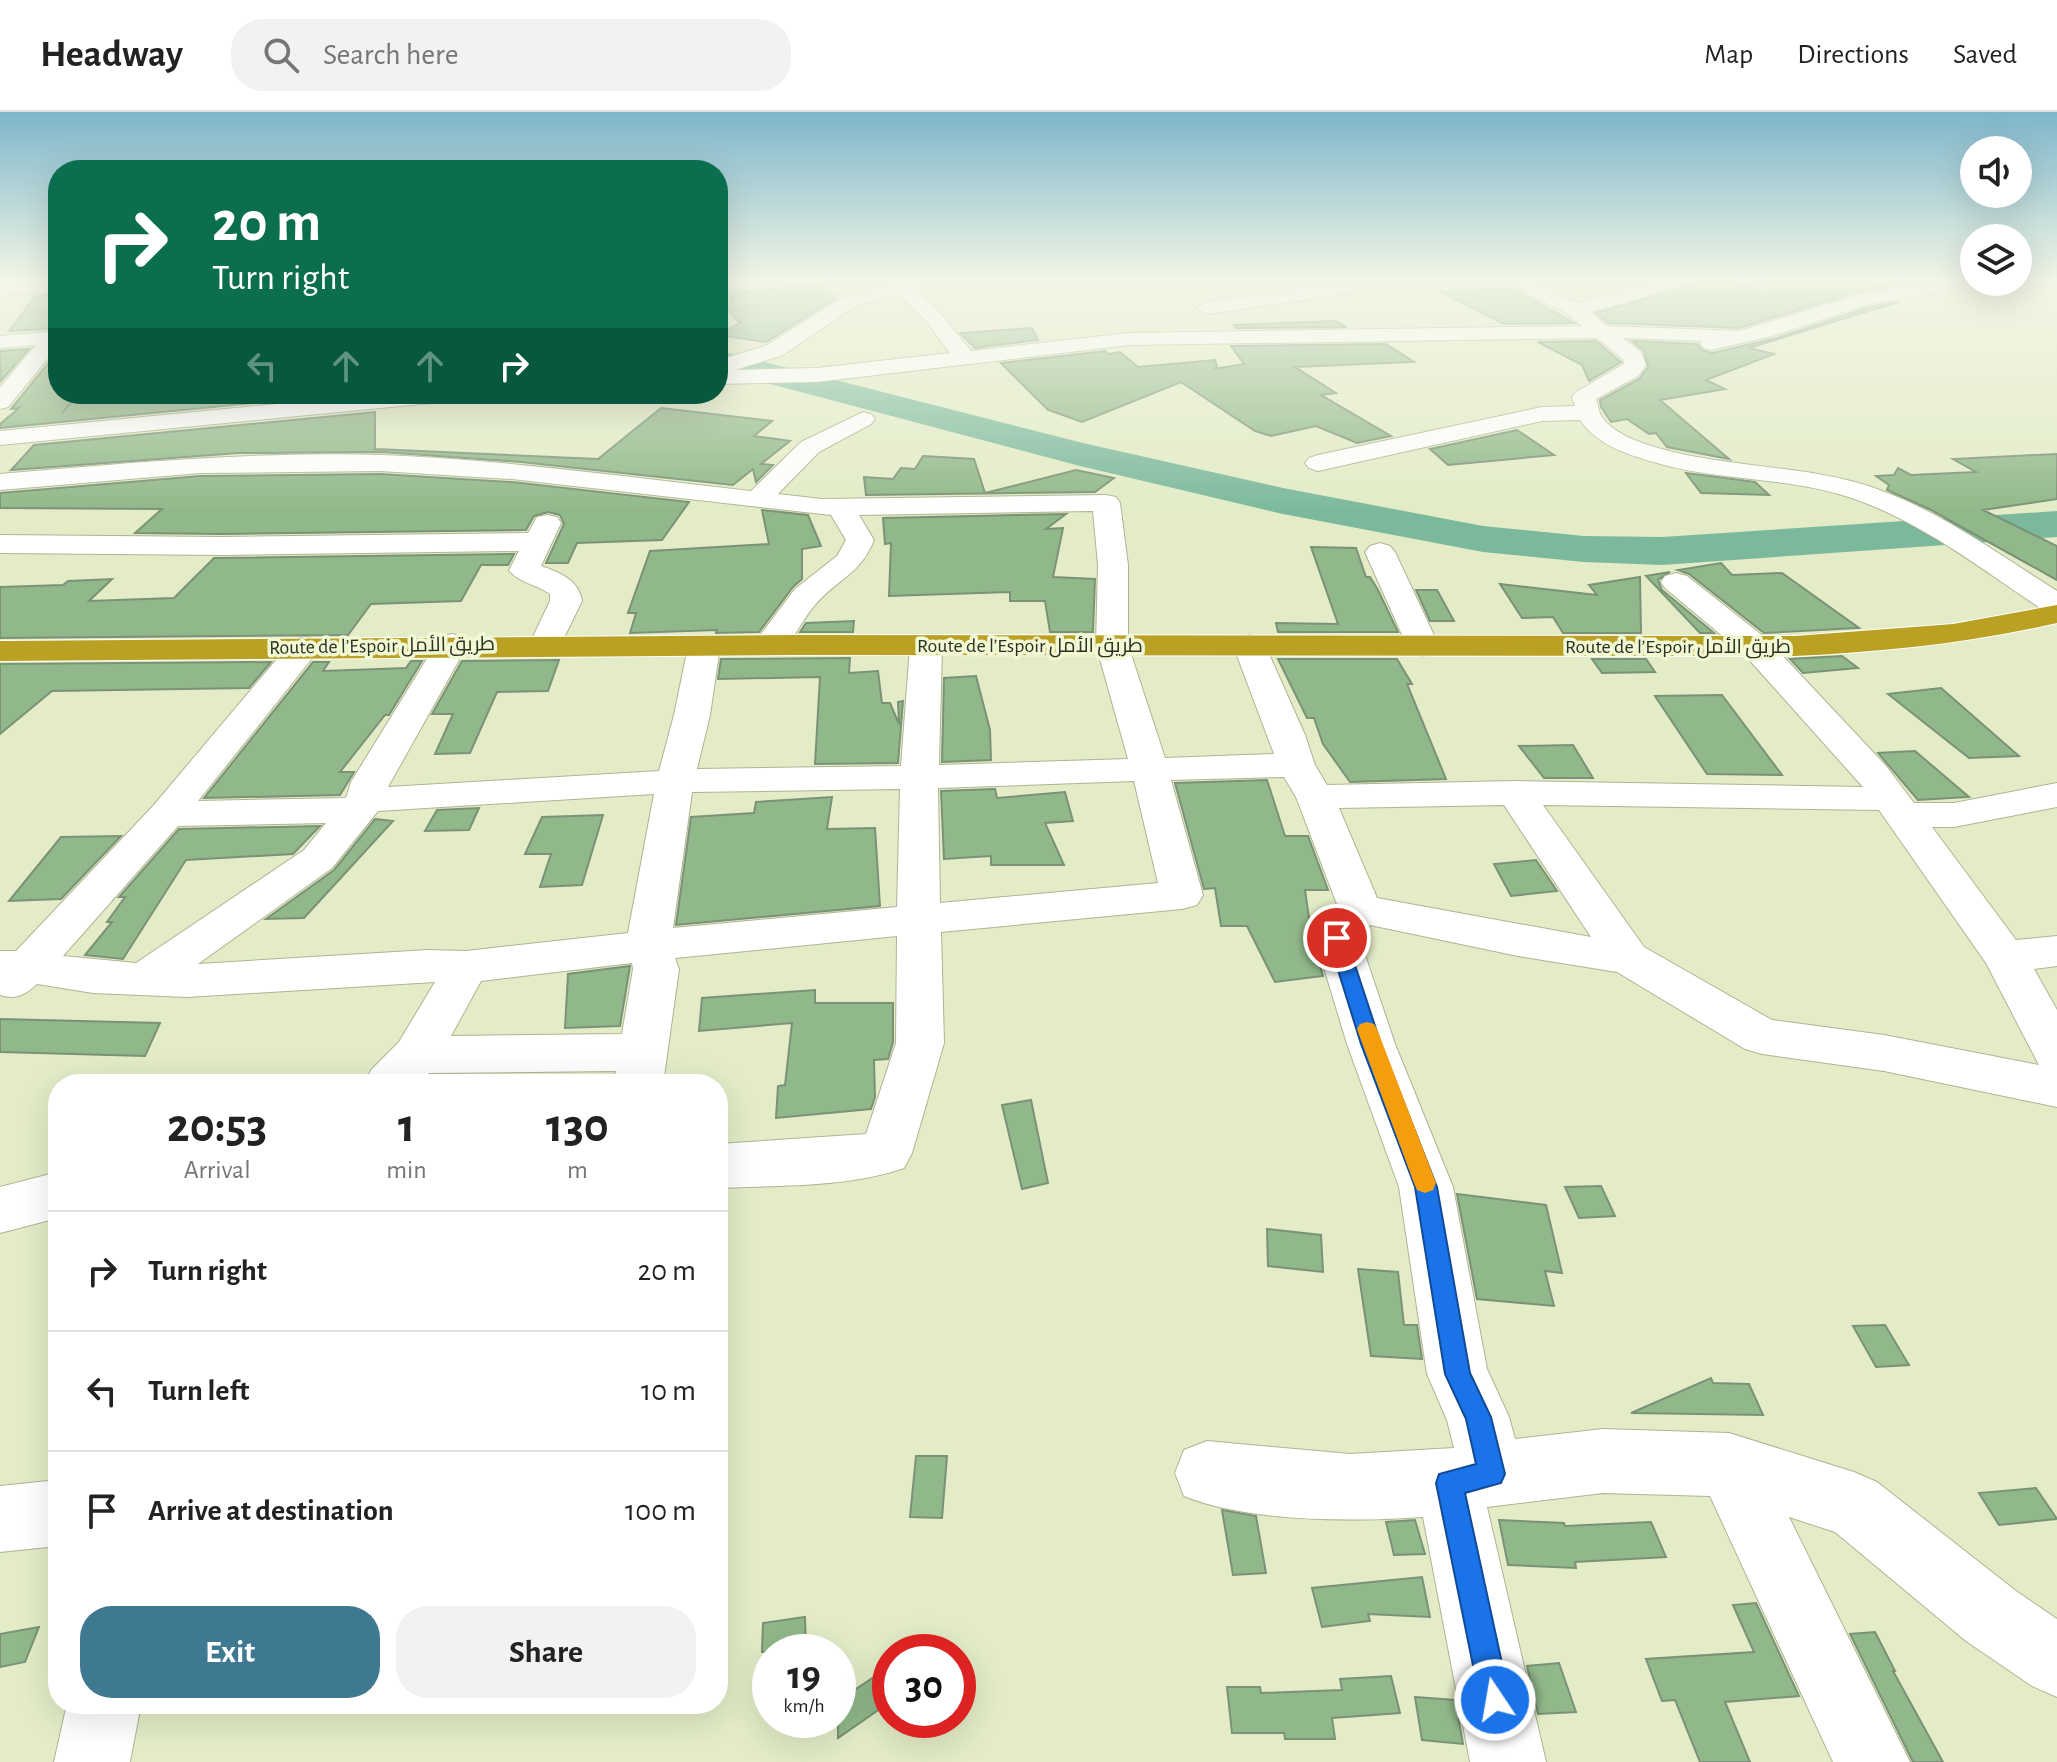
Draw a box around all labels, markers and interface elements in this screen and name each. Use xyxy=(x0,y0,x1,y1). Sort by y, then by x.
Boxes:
search box xyxy=(231,19,791,91)
icon: search xyxy=(259,33,303,77)
text: Headway xyxy=(40,36,183,74)
text: Search here xyxy=(323,40,459,70)
text: Map xyxy=(1704,41,1753,69)
text: Directions xyxy=(1797,41,1909,69)
text: Saved xyxy=(1953,41,2017,69)
map controls xyxy=(1960,136,2032,296)
button: sound xyxy=(1960,136,2032,208)
icon: right xyxy=(80,192,184,296)
text: 20 m xyxy=(212,195,321,251)
button: layers xyxy=(1960,224,2032,296)
text: Turn right xyxy=(212,260,349,296)
icon: left xyxy=(240,344,284,388)
icon: ahead xyxy=(324,344,368,388)
icon: ahead xyxy=(408,344,452,388)
icon: right xyxy=(492,344,536,388)
street label: Route de l’Espoir طريق الأمل xyxy=(269,634,495,660)
street label: Route de l’Espoir طريق الأمل xyxy=(917,636,1143,658)
street label: Route de l’Espoir طريق الأمل xyxy=(1565,637,1791,659)
pin xyxy=(1303,904,1371,972)
icon: arrive xyxy=(1315,916,1359,960)
text: 20:53 xyxy=(167,1103,267,1151)
text: 1 xyxy=(398,1103,415,1151)
text: 130 xyxy=(546,1103,609,1151)
text: Arrival xyxy=(184,1157,251,1183)
text: min xyxy=(386,1157,427,1183)
text: m xyxy=(567,1157,588,1183)
icon: right xyxy=(80,1249,124,1293)
text: Turn right xyxy=(148,1256,267,1286)
text: 20 m xyxy=(638,1256,696,1286)
icon: left xyxy=(80,1369,124,1413)
text: Turn left xyxy=(148,1376,249,1406)
text: 10 m xyxy=(641,1376,696,1406)
icon: arrive xyxy=(80,1489,124,1533)
text: Arrive at destination xyxy=(148,1496,394,1526)
text: 100 m xyxy=(625,1496,696,1526)
button: Exit xyxy=(80,1606,380,1698)
button: Share xyxy=(396,1606,696,1698)
speed limit sign: 30 xyxy=(872,1634,976,1738)
text: 19 xyxy=(787,1656,821,1696)
position arrow xyxy=(1453,1658,1537,1742)
text: km/h xyxy=(783,1696,825,1716)

